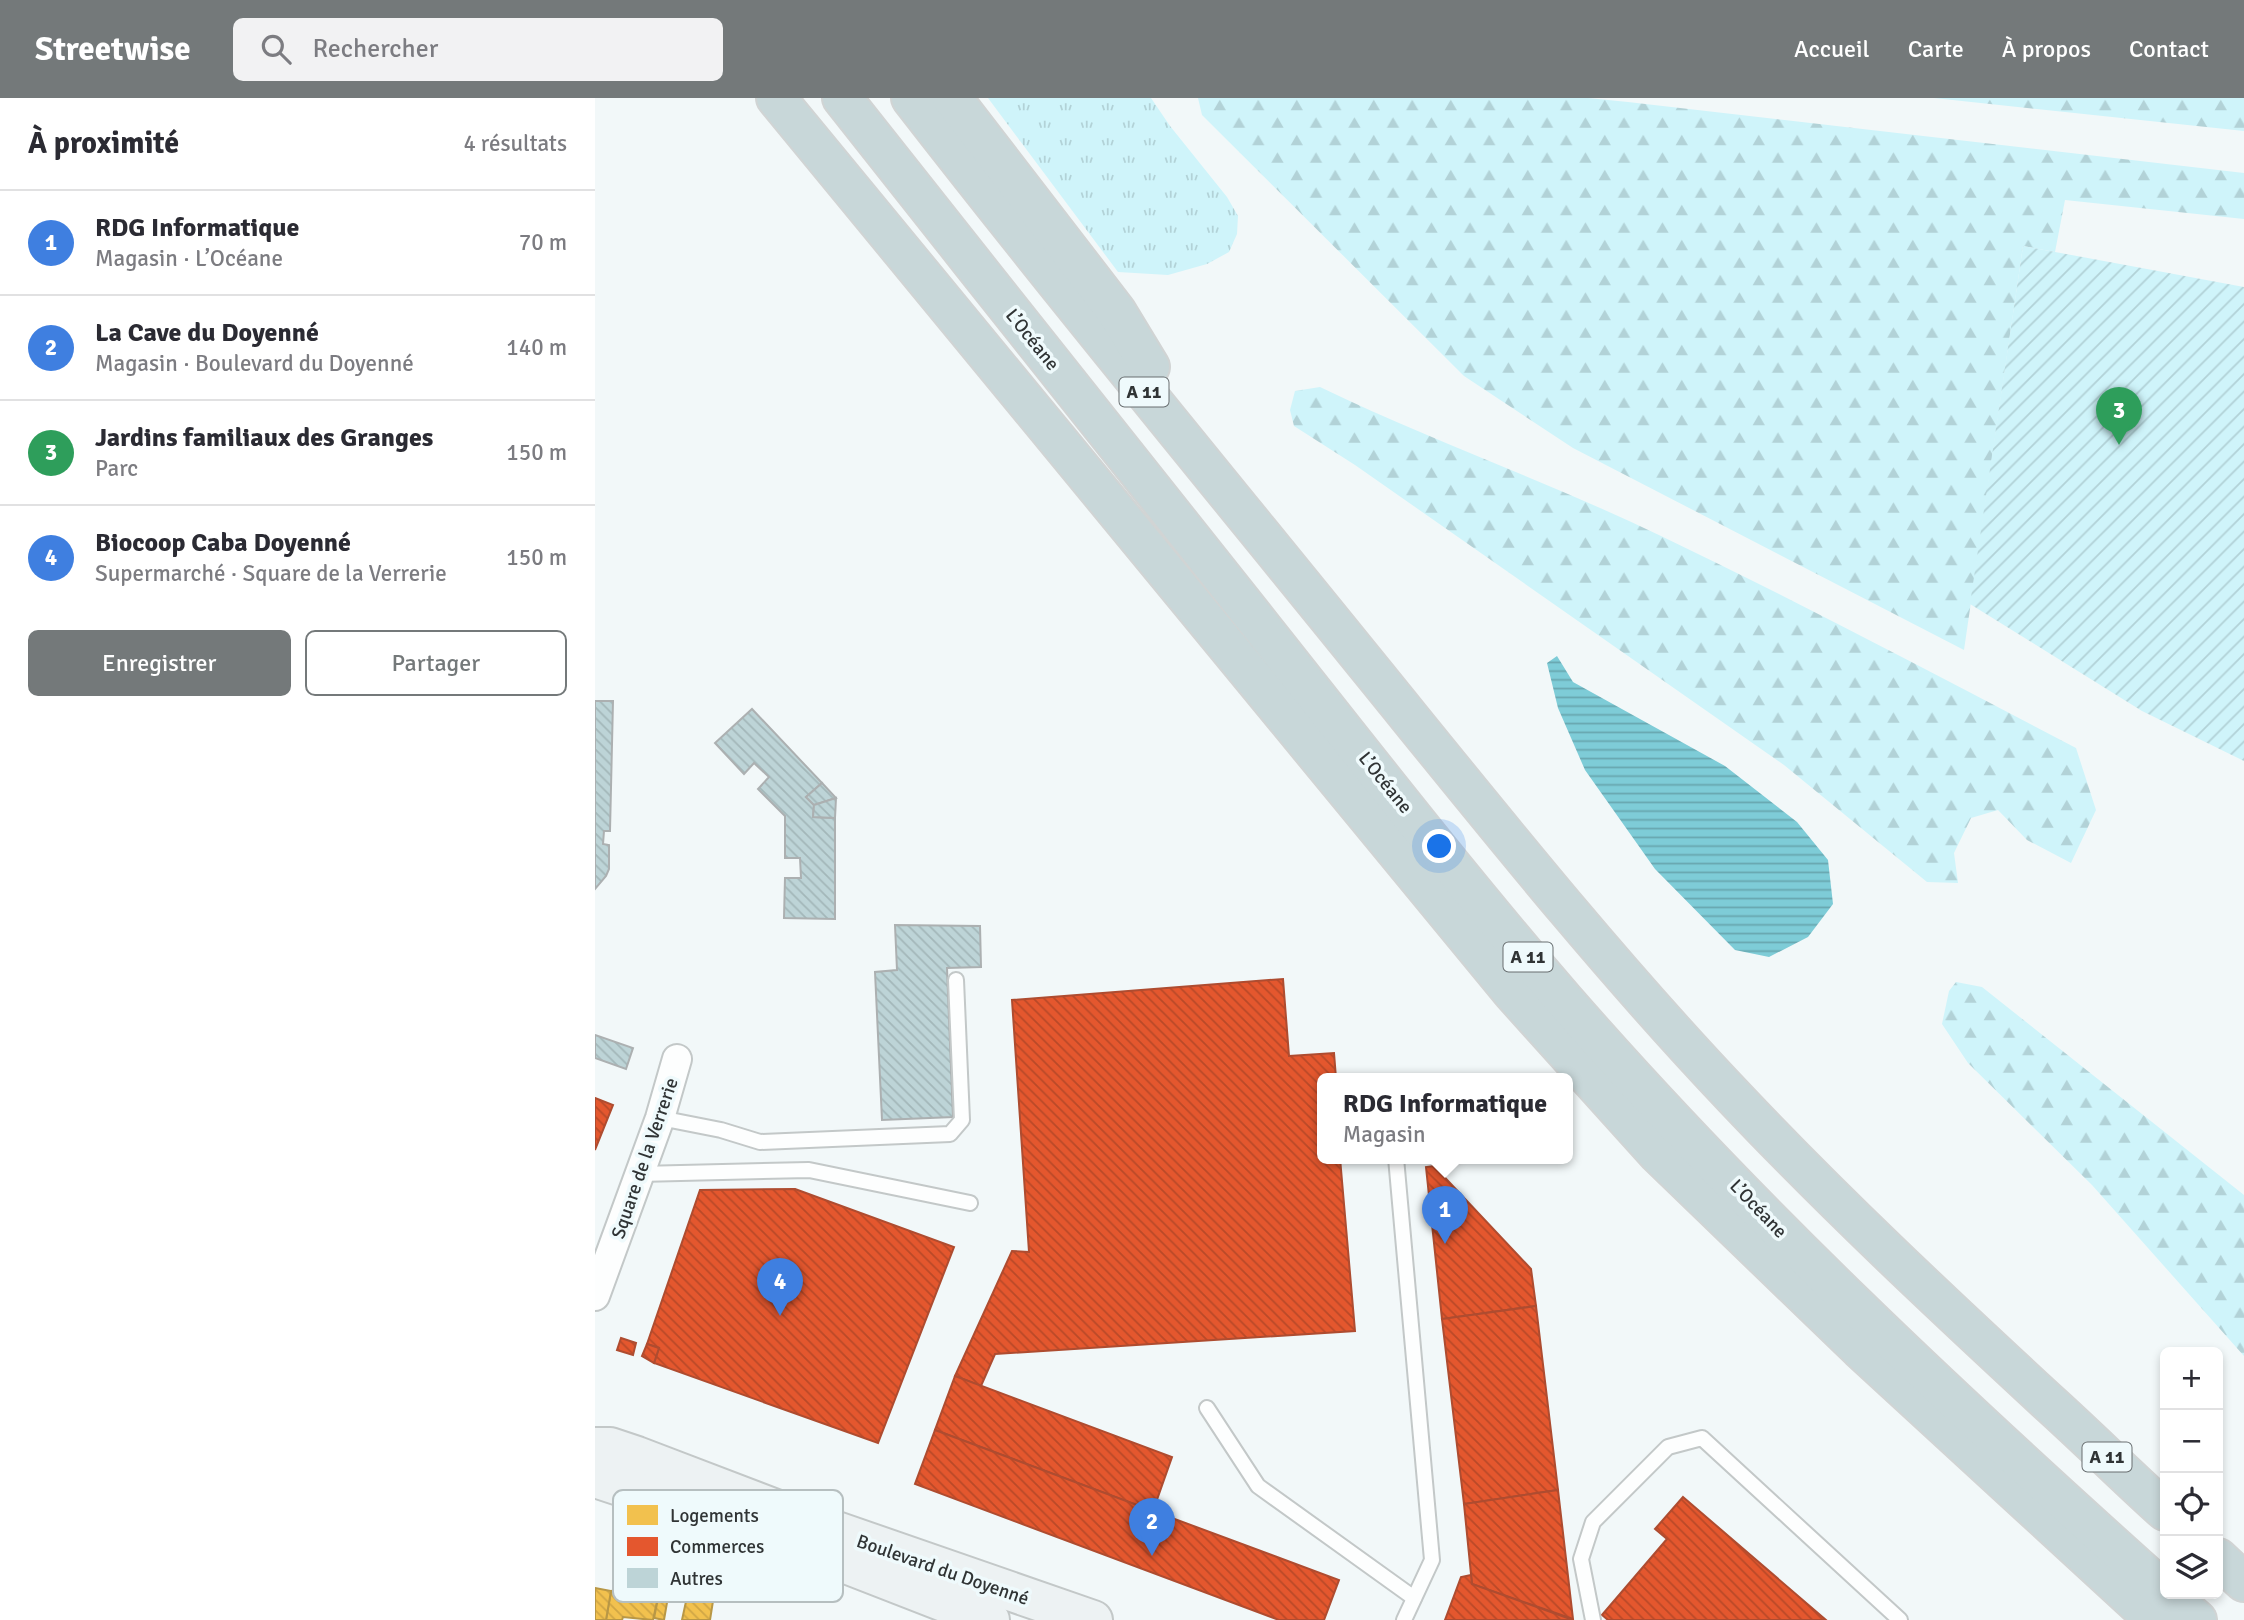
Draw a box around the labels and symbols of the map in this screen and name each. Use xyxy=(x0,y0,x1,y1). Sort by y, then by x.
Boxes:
street label: L’Océane xyxy=(1000,304,1064,375)
road number: A 11 xyxy=(1119,378,1169,406)
pin: 3 xyxy=(2096,387,2142,445)
street label: L’Océane xyxy=(1353,747,1417,818)
your location xyxy=(1422,829,1456,863)
road number: A 11 xyxy=(1503,942,1553,972)
street label: Square de la Verrerie xyxy=(606,1075,684,1242)
street label: L’Océane xyxy=(1724,1174,1792,1243)
pin: 1 xyxy=(1422,1186,1468,1244)
pin: 4 xyxy=(757,1258,803,1316)
road number: A 11 xyxy=(2083,1442,2131,1472)
legend xyxy=(613,1490,843,1602)
pin: 2 xyxy=(1129,1498,1175,1556)
text: Logements xyxy=(670,1504,759,1528)
street label: Boulevard du Doyenné xyxy=(853,1529,1032,1611)
text: Commerces xyxy=(670,1535,764,1559)
text: Autres xyxy=(670,1567,723,1591)

